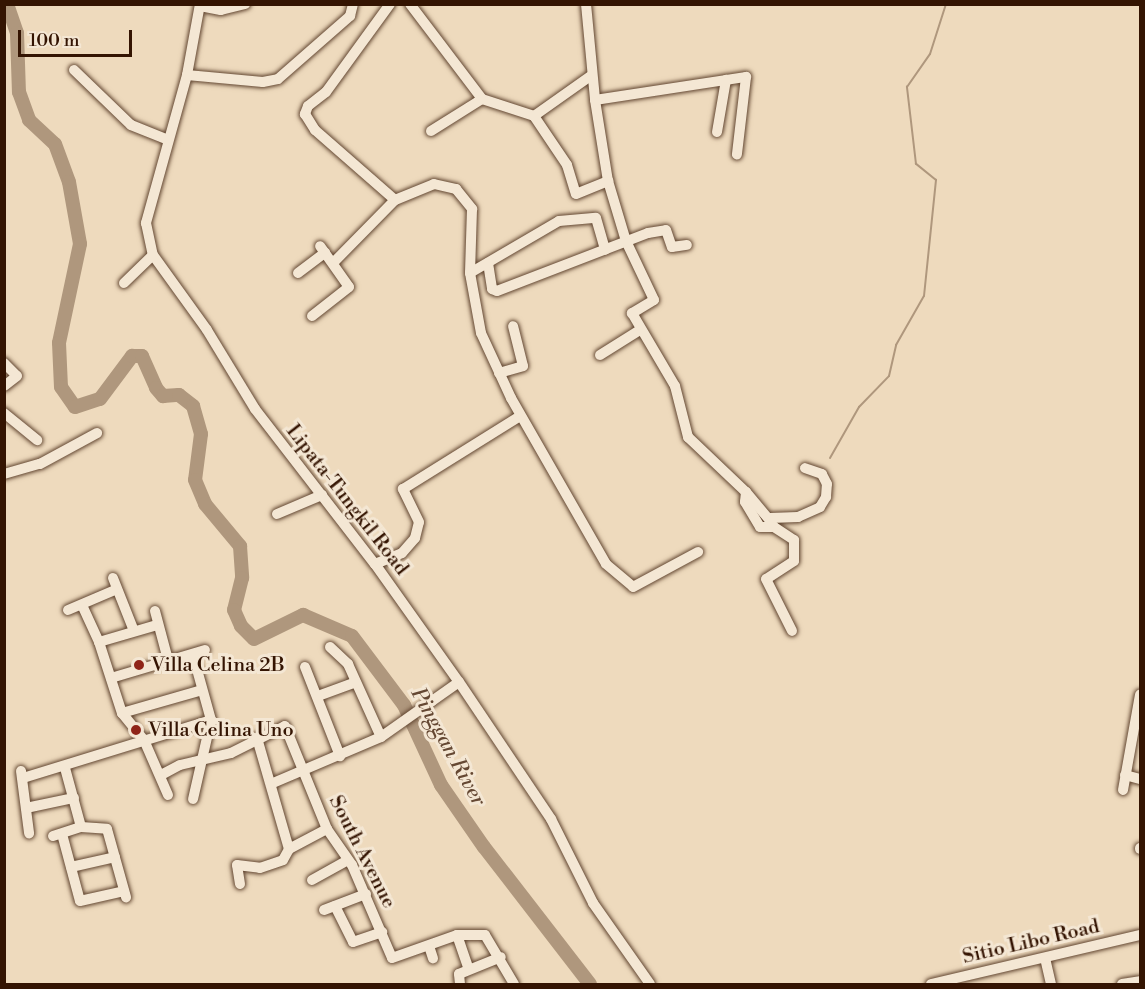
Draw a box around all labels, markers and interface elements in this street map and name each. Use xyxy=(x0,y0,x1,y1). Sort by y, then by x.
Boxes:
scale bar xyxy=(21,18,135,56)
text: 100 m xyxy=(29,29,80,52)
street label: Lipata-Tungkil Road xyxy=(281,420,413,580)
place label: Villa Celina 2B xyxy=(151,653,285,677)
marker: Villa Celina 2B xyxy=(132,658,146,672)
water label: Pinggan River xyxy=(405,684,491,810)
place label: Villa Celina Uno xyxy=(148,718,294,742)
marker: Villa Celina Uno xyxy=(129,723,143,737)
street label: South Avenue xyxy=(323,792,401,912)
street label: Sitio Libo Road xyxy=(960,915,1102,969)

